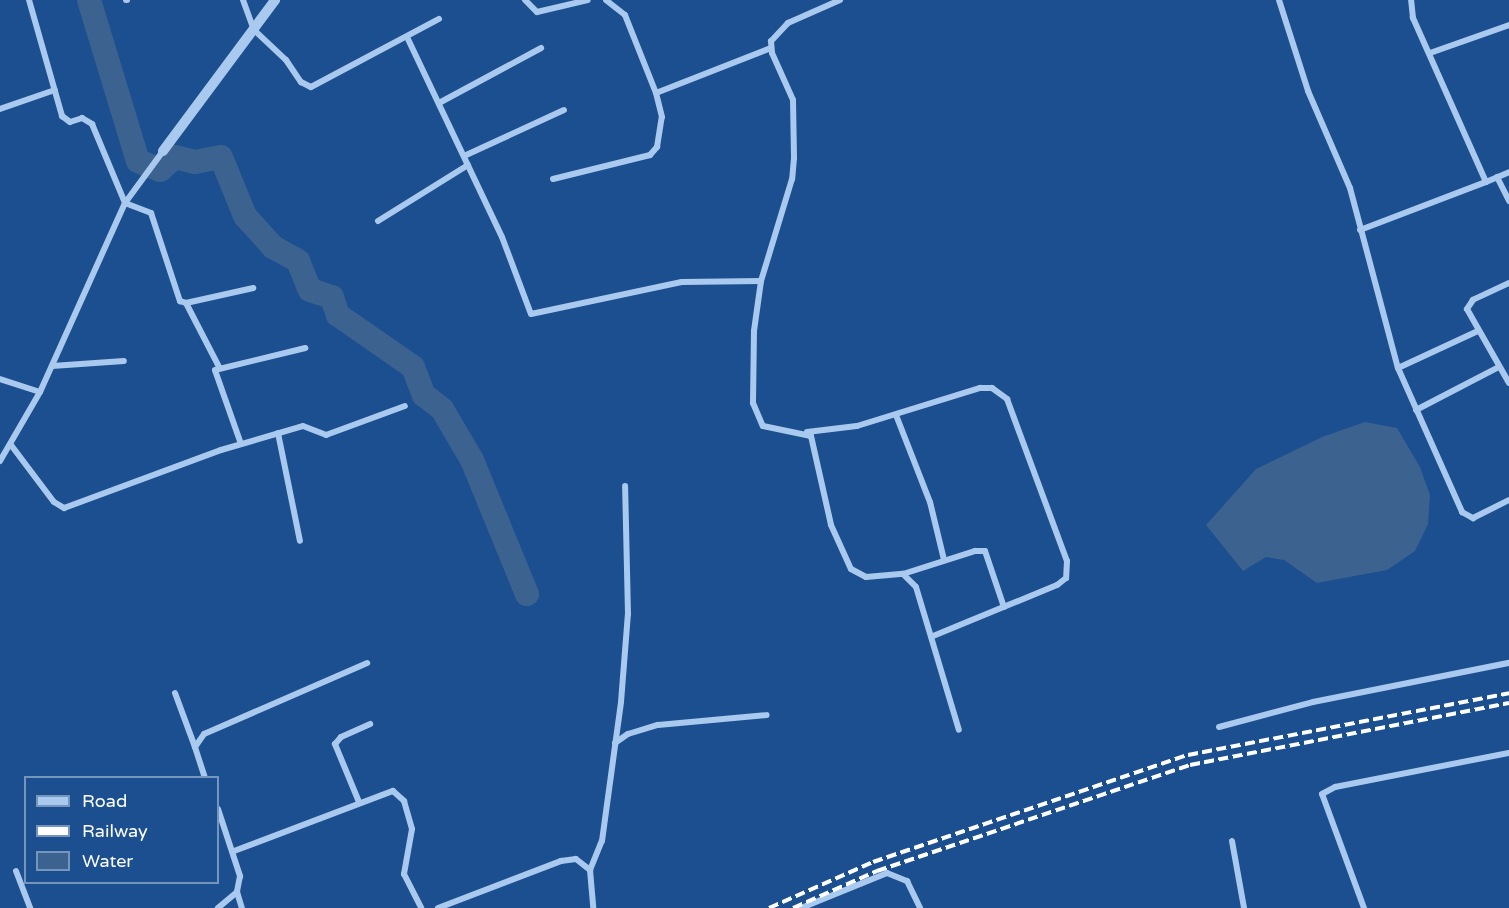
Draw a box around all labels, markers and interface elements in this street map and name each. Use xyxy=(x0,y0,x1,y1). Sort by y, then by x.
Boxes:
legend xyxy=(24,776,219,884)
text: Road xyxy=(82,790,127,812)
text: Railway xyxy=(82,820,148,842)
text: Water xyxy=(82,850,133,872)

